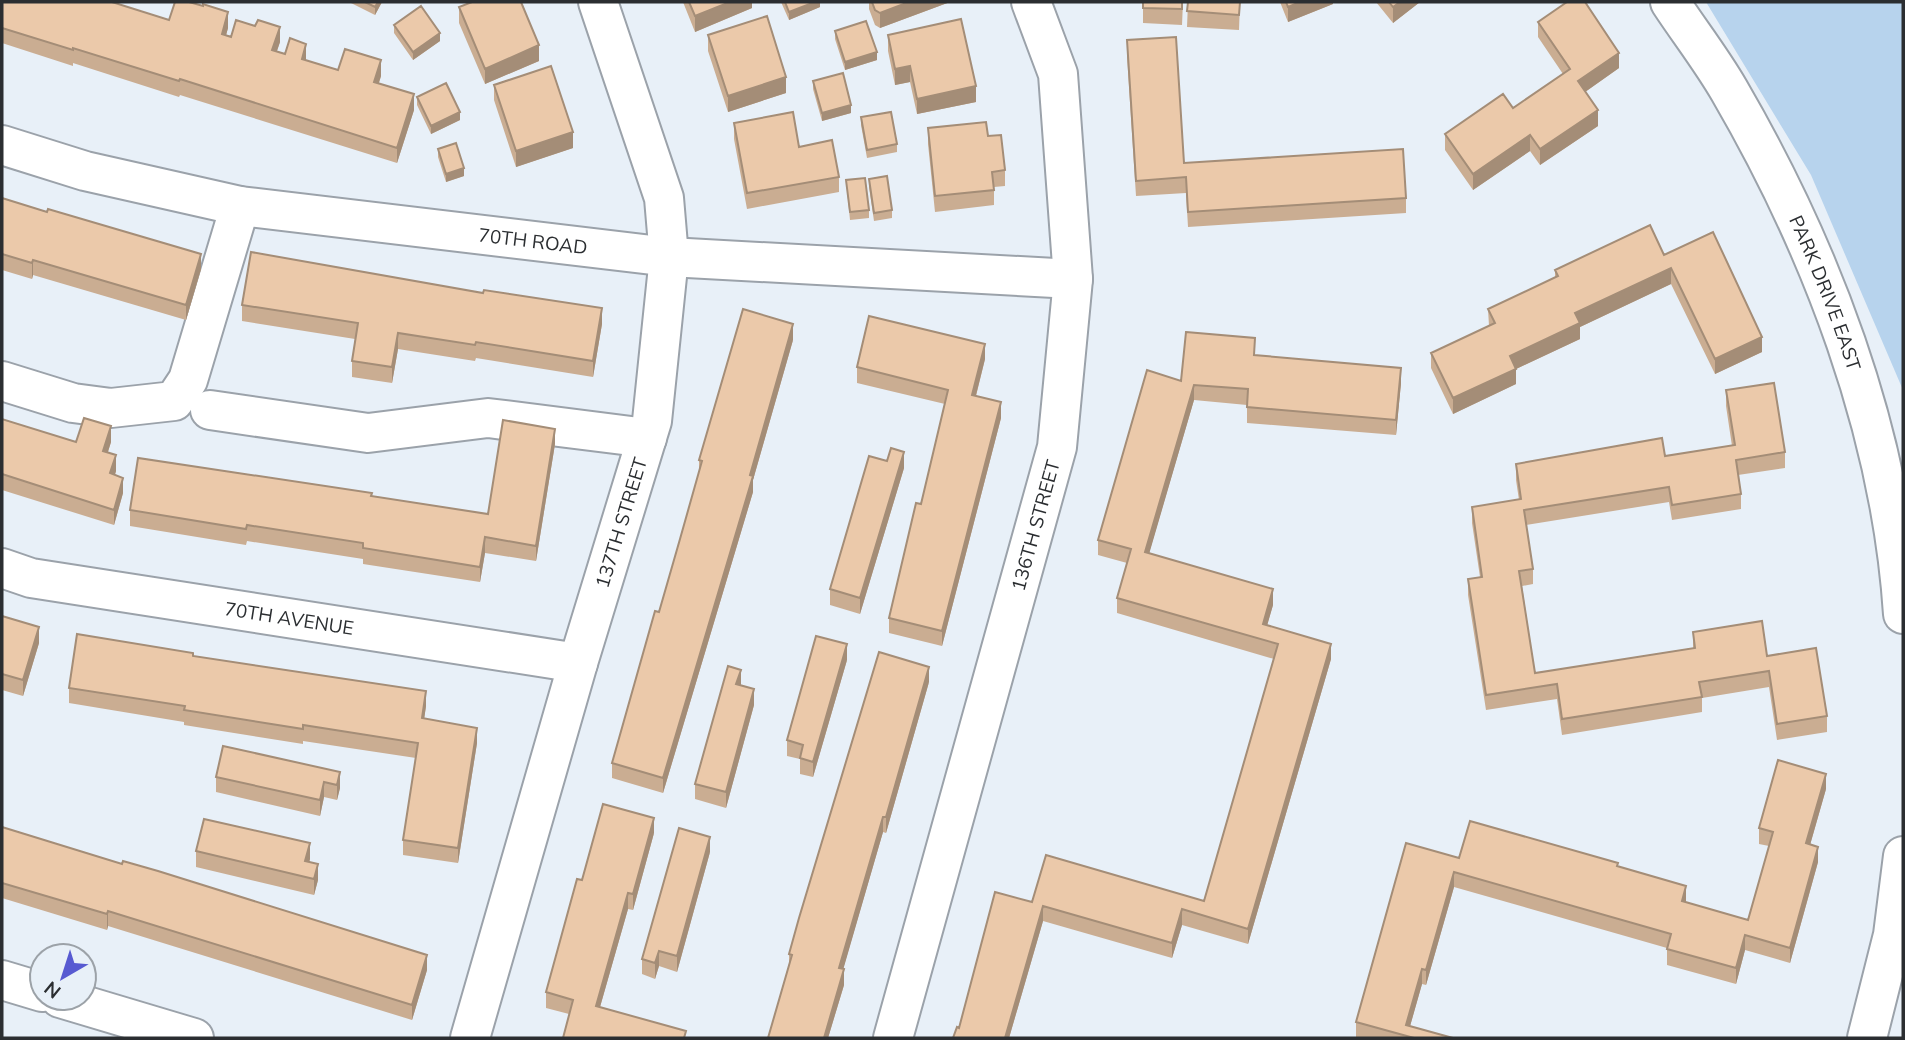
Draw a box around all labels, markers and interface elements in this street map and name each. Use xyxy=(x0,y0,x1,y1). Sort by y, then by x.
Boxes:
street label: PARK DRIVE EAST xyxy=(1784,211,1867,374)
street label: 70TH ROAD xyxy=(477,222,589,259)
street label: 137TH STREET xyxy=(590,454,652,591)
street label: 136TH STREET xyxy=(1006,457,1065,594)
street label: 70TH AVENUE xyxy=(223,596,356,640)
north arrow xyxy=(28,942,98,1012)
text: N xyxy=(39,976,65,1004)

